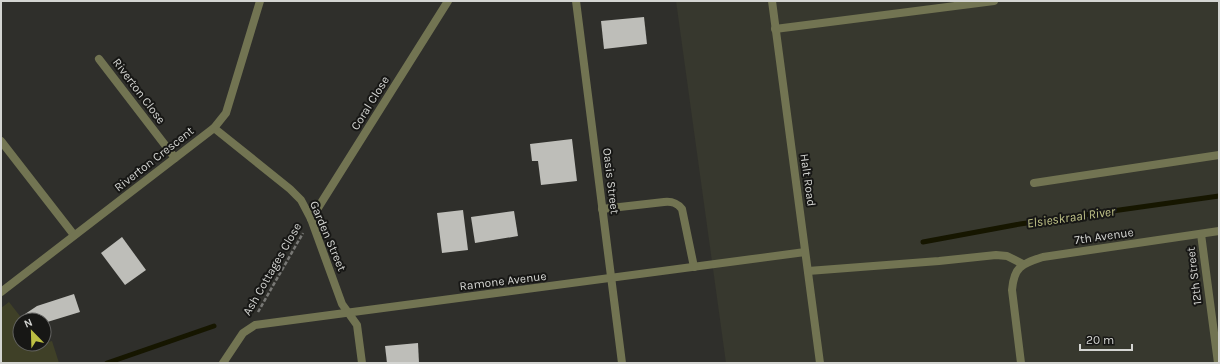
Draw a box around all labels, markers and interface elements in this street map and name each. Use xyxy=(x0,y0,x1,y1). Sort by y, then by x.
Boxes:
street label: Riverton Close xyxy=(110,55,168,127)
street label: Coral Close xyxy=(348,74,392,132)
street label: Riverton Crescent xyxy=(112,123,197,194)
street label: Oasis Street xyxy=(600,147,622,215)
street label: Halt Road xyxy=(797,153,819,207)
street label: Garden Street xyxy=(307,199,349,274)
water label: Elsieskraal River xyxy=(1026,203,1117,231)
street label: Ash Cottages Close xyxy=(240,220,304,318)
street label: 7th Avenue xyxy=(1073,225,1135,247)
street label: 12th Street xyxy=(1183,246,1205,306)
street label: Ramone Avenue xyxy=(459,269,547,293)
north arrow xyxy=(12,312,52,352)
text: N xyxy=(22,316,34,331)
scale bar xyxy=(1080,326,1132,352)
text: 20 m xyxy=(1086,333,1114,347)

